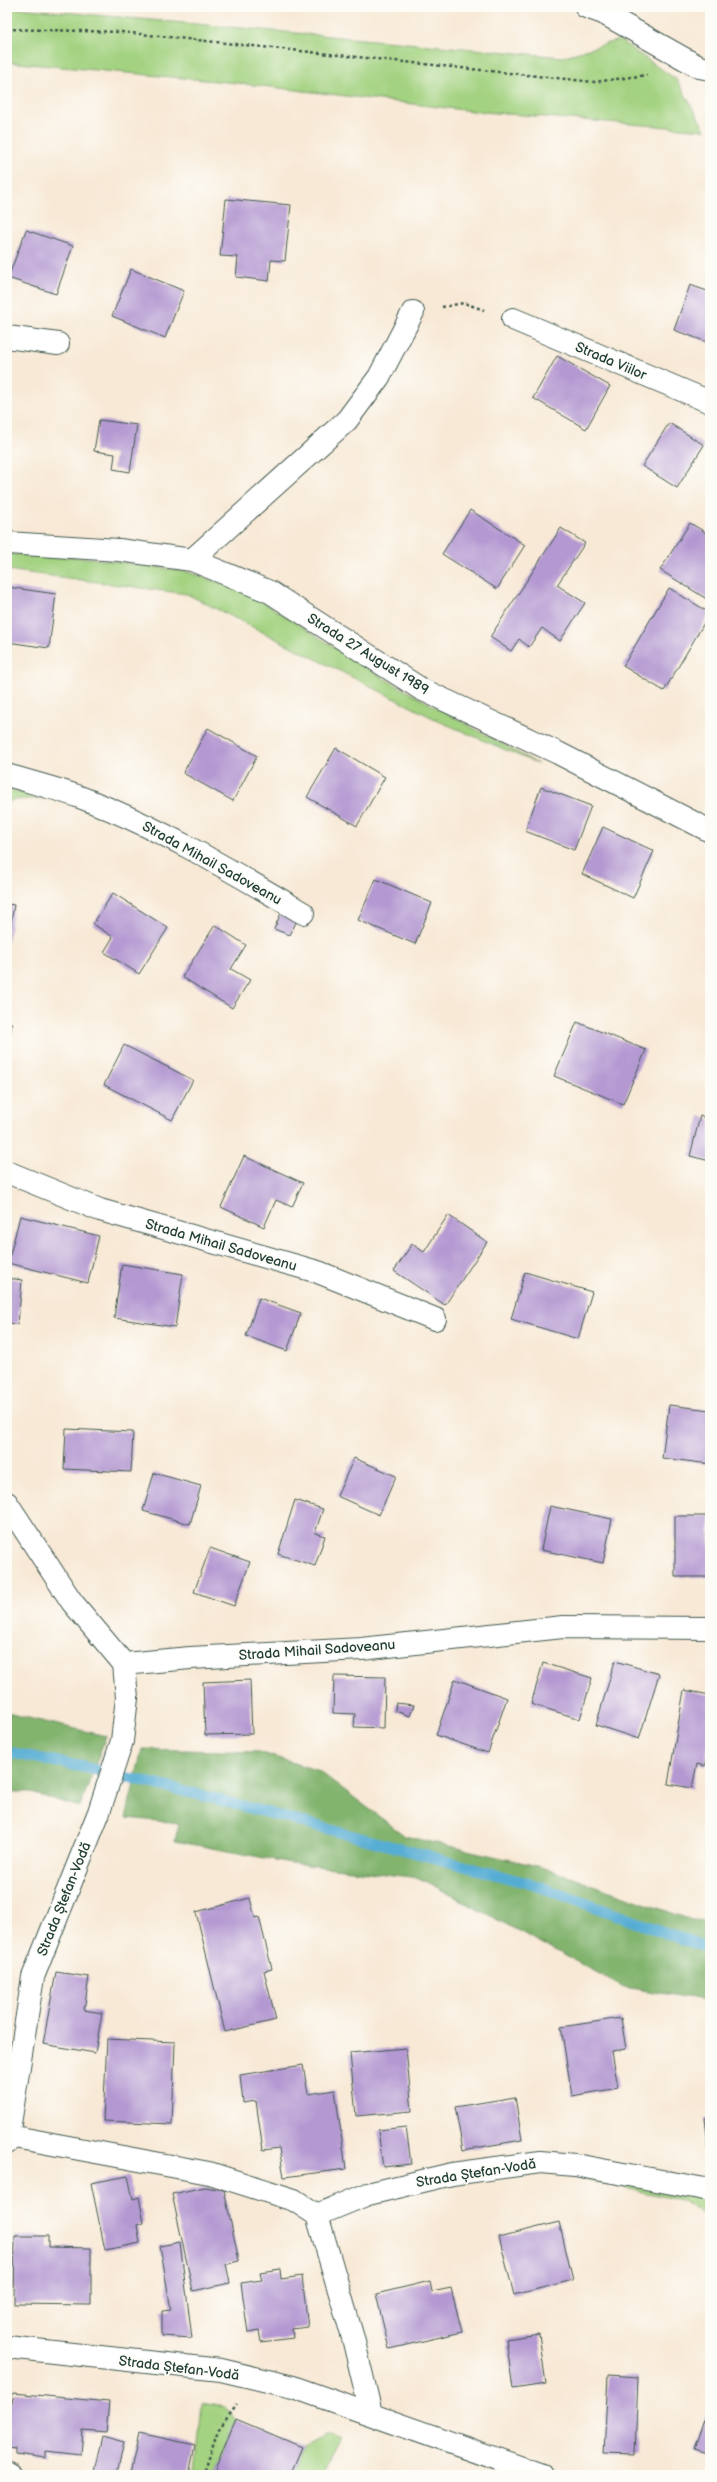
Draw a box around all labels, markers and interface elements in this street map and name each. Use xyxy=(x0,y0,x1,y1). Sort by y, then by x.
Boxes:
street label: Strada Viilor xyxy=(573,338,650,384)
street label: Strada 27 August 1989 xyxy=(304,610,432,698)
street label: Strada Mihail Sadoveanu xyxy=(139,818,285,908)
street label: Strada Mihail Sadoveanu xyxy=(143,1215,299,1275)
street label: Strada Mihail Sadoveanu xyxy=(238,1636,396,1664)
street label: Strada Ștefan-Vodă xyxy=(33,1840,95,1958)
street label: Strada Ștefan-Vodă xyxy=(415,2155,537,2191)
street label: Strada Ștefan-Vodă xyxy=(118,2352,240,2384)

